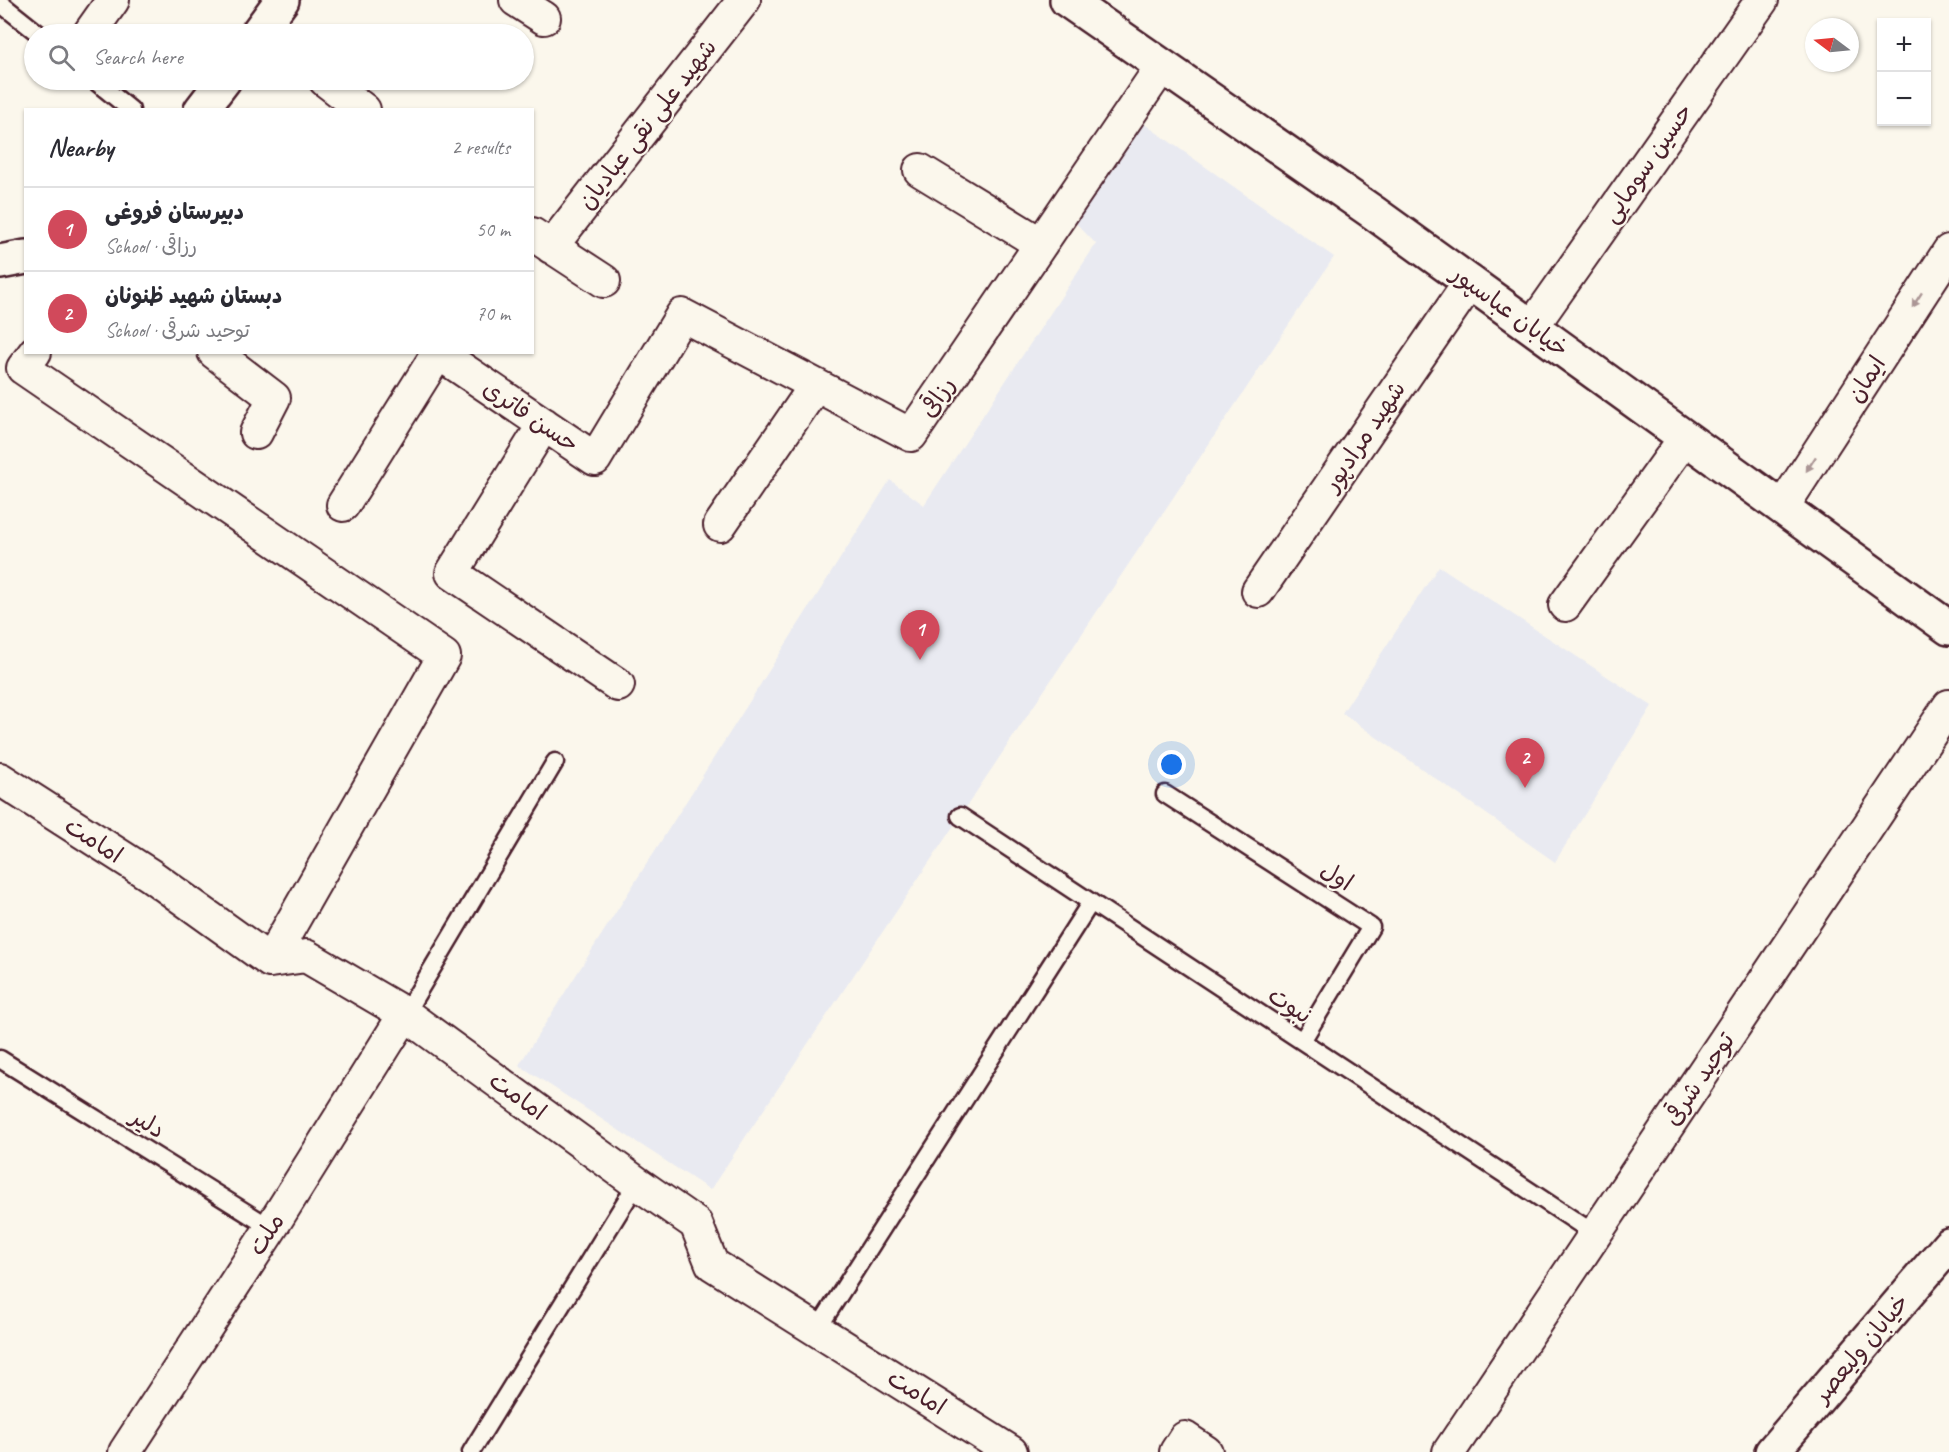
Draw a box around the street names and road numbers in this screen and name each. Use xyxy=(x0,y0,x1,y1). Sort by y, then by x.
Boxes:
street label: شهید علی نقی عبادیان xyxy=(571,33,723,215)
street label: حسین سومایی xyxy=(1595,97,1699,229)
street label: خیابان عباسپور xyxy=(1444,257,1575,364)
street label: ایمان xyxy=(1840,350,1892,408)
street label: رزاقی xyxy=(913,371,961,423)
street label: حسن فاتری xyxy=(477,373,585,459)
street label: شهید مرادپور xyxy=(1315,375,1413,499)
street label: امامت xyxy=(59,810,129,870)
street label: اول xyxy=(1315,854,1359,898)
street label: نبوت xyxy=(1262,980,1318,1030)
street label: توحید شرقی xyxy=(1657,1026,1742,1131)
street label: امامت xyxy=(484,1065,552,1127)
street label: دلیر xyxy=(124,1100,171,1145)
street label: ملت xyxy=(241,1207,291,1261)
street label: خیابان ولیعصر xyxy=(1806,1287,1915,1410)
street label: امامت xyxy=(882,1362,952,1422)

